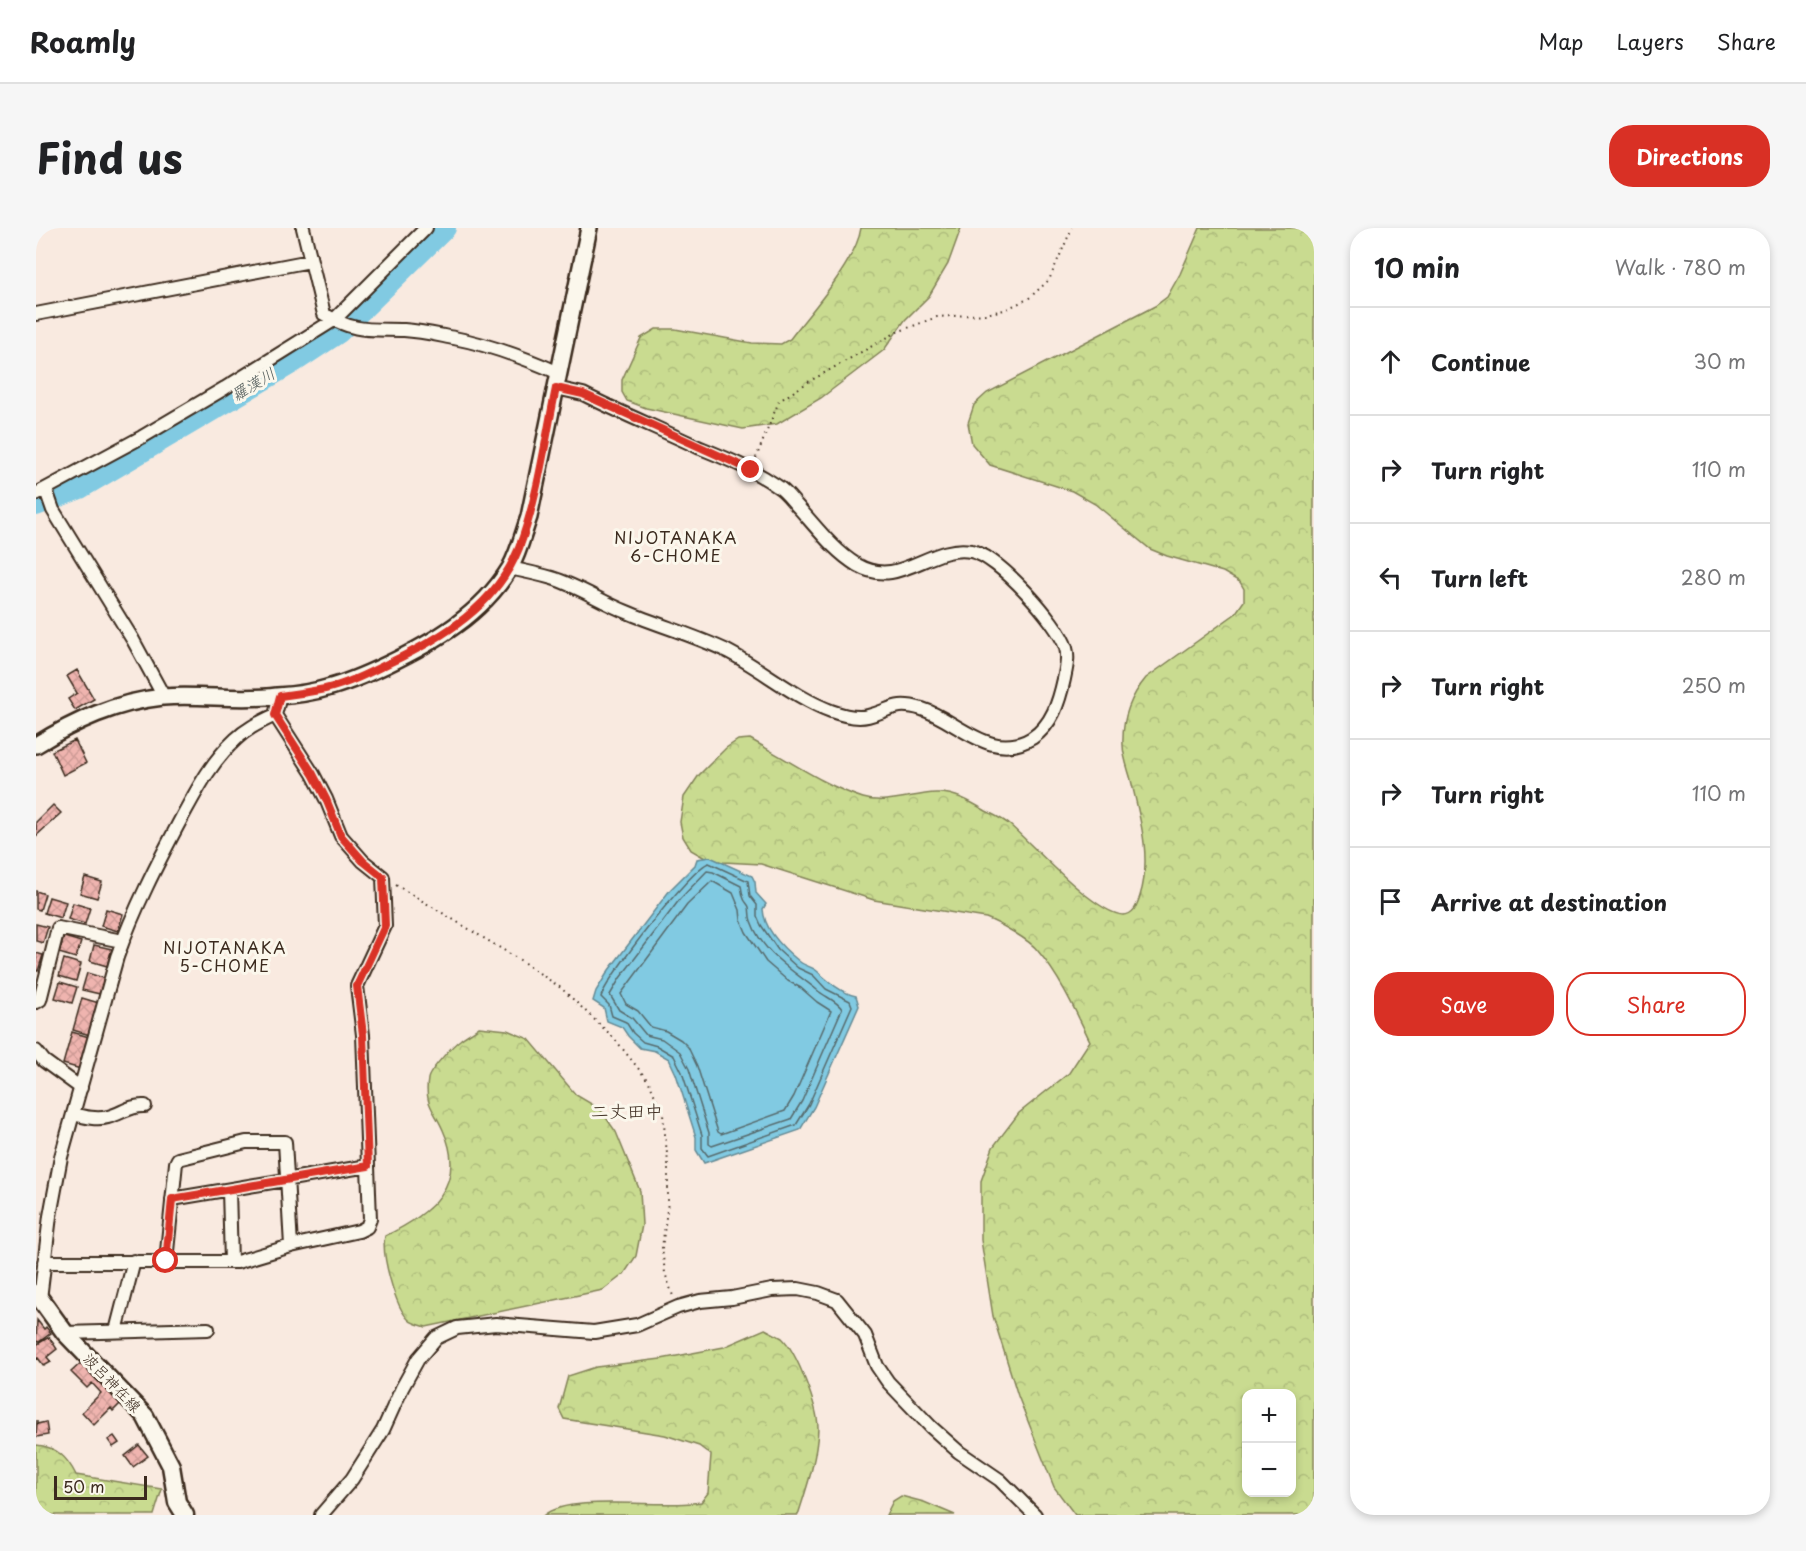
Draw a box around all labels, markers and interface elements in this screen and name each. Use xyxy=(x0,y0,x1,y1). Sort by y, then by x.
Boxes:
text: Roamly xyxy=(30,20,136,63)
text: Map xyxy=(1539,25,1583,57)
text: Layers xyxy=(1616,25,1684,57)
text: Share xyxy=(1717,25,1776,57)
text: Find us xyxy=(36,125,183,188)
button: Directions xyxy=(1609,125,1770,187)
text: 10 min xyxy=(1374,248,1460,287)
text: Walk · 780 m xyxy=(1615,252,1746,282)
icon: ahead xyxy=(1374,345,1407,378)
text: Continue xyxy=(1431,345,1530,378)
text: 30 m xyxy=(1693,346,1746,376)
water label: 羅漢川 xyxy=(226,360,279,406)
icon: right xyxy=(1374,453,1407,486)
text: Turn right xyxy=(1431,453,1544,486)
text: 110 m xyxy=(1692,454,1746,484)
route end xyxy=(737,456,763,482)
district label: NIJOTANAKA 6-CHOME xyxy=(614,525,738,567)
icon: left xyxy=(1374,561,1407,594)
text: Turn left xyxy=(1431,561,1528,594)
text: 280 m xyxy=(1681,562,1746,592)
icon: right xyxy=(1374,669,1407,702)
text: Turn right xyxy=(1431,669,1544,702)
text: 250 m xyxy=(1682,670,1746,700)
icon: right xyxy=(1374,777,1407,810)
text: Turn right xyxy=(1431,777,1544,810)
text: 110 m xyxy=(1692,778,1746,808)
icon: arrive xyxy=(1374,885,1407,918)
text: Arrive at destination xyxy=(1431,885,1667,918)
district label: NIJOTANAKA 5-CHOME xyxy=(163,935,287,977)
button: Save xyxy=(1374,972,1554,1036)
button: Share xyxy=(1566,972,1746,1036)
district label: 二丈田中 xyxy=(591,1097,663,1124)
route start xyxy=(152,1247,178,1273)
street label: 波呂神在線 xyxy=(79,1347,147,1417)
map controls xyxy=(1242,1389,1296,1497)
button: + xyxy=(1242,1389,1296,1443)
button: − xyxy=(1242,1443,1296,1497)
scale bar xyxy=(54,1473,147,1500)
text: 50 m xyxy=(63,1474,104,1498)

